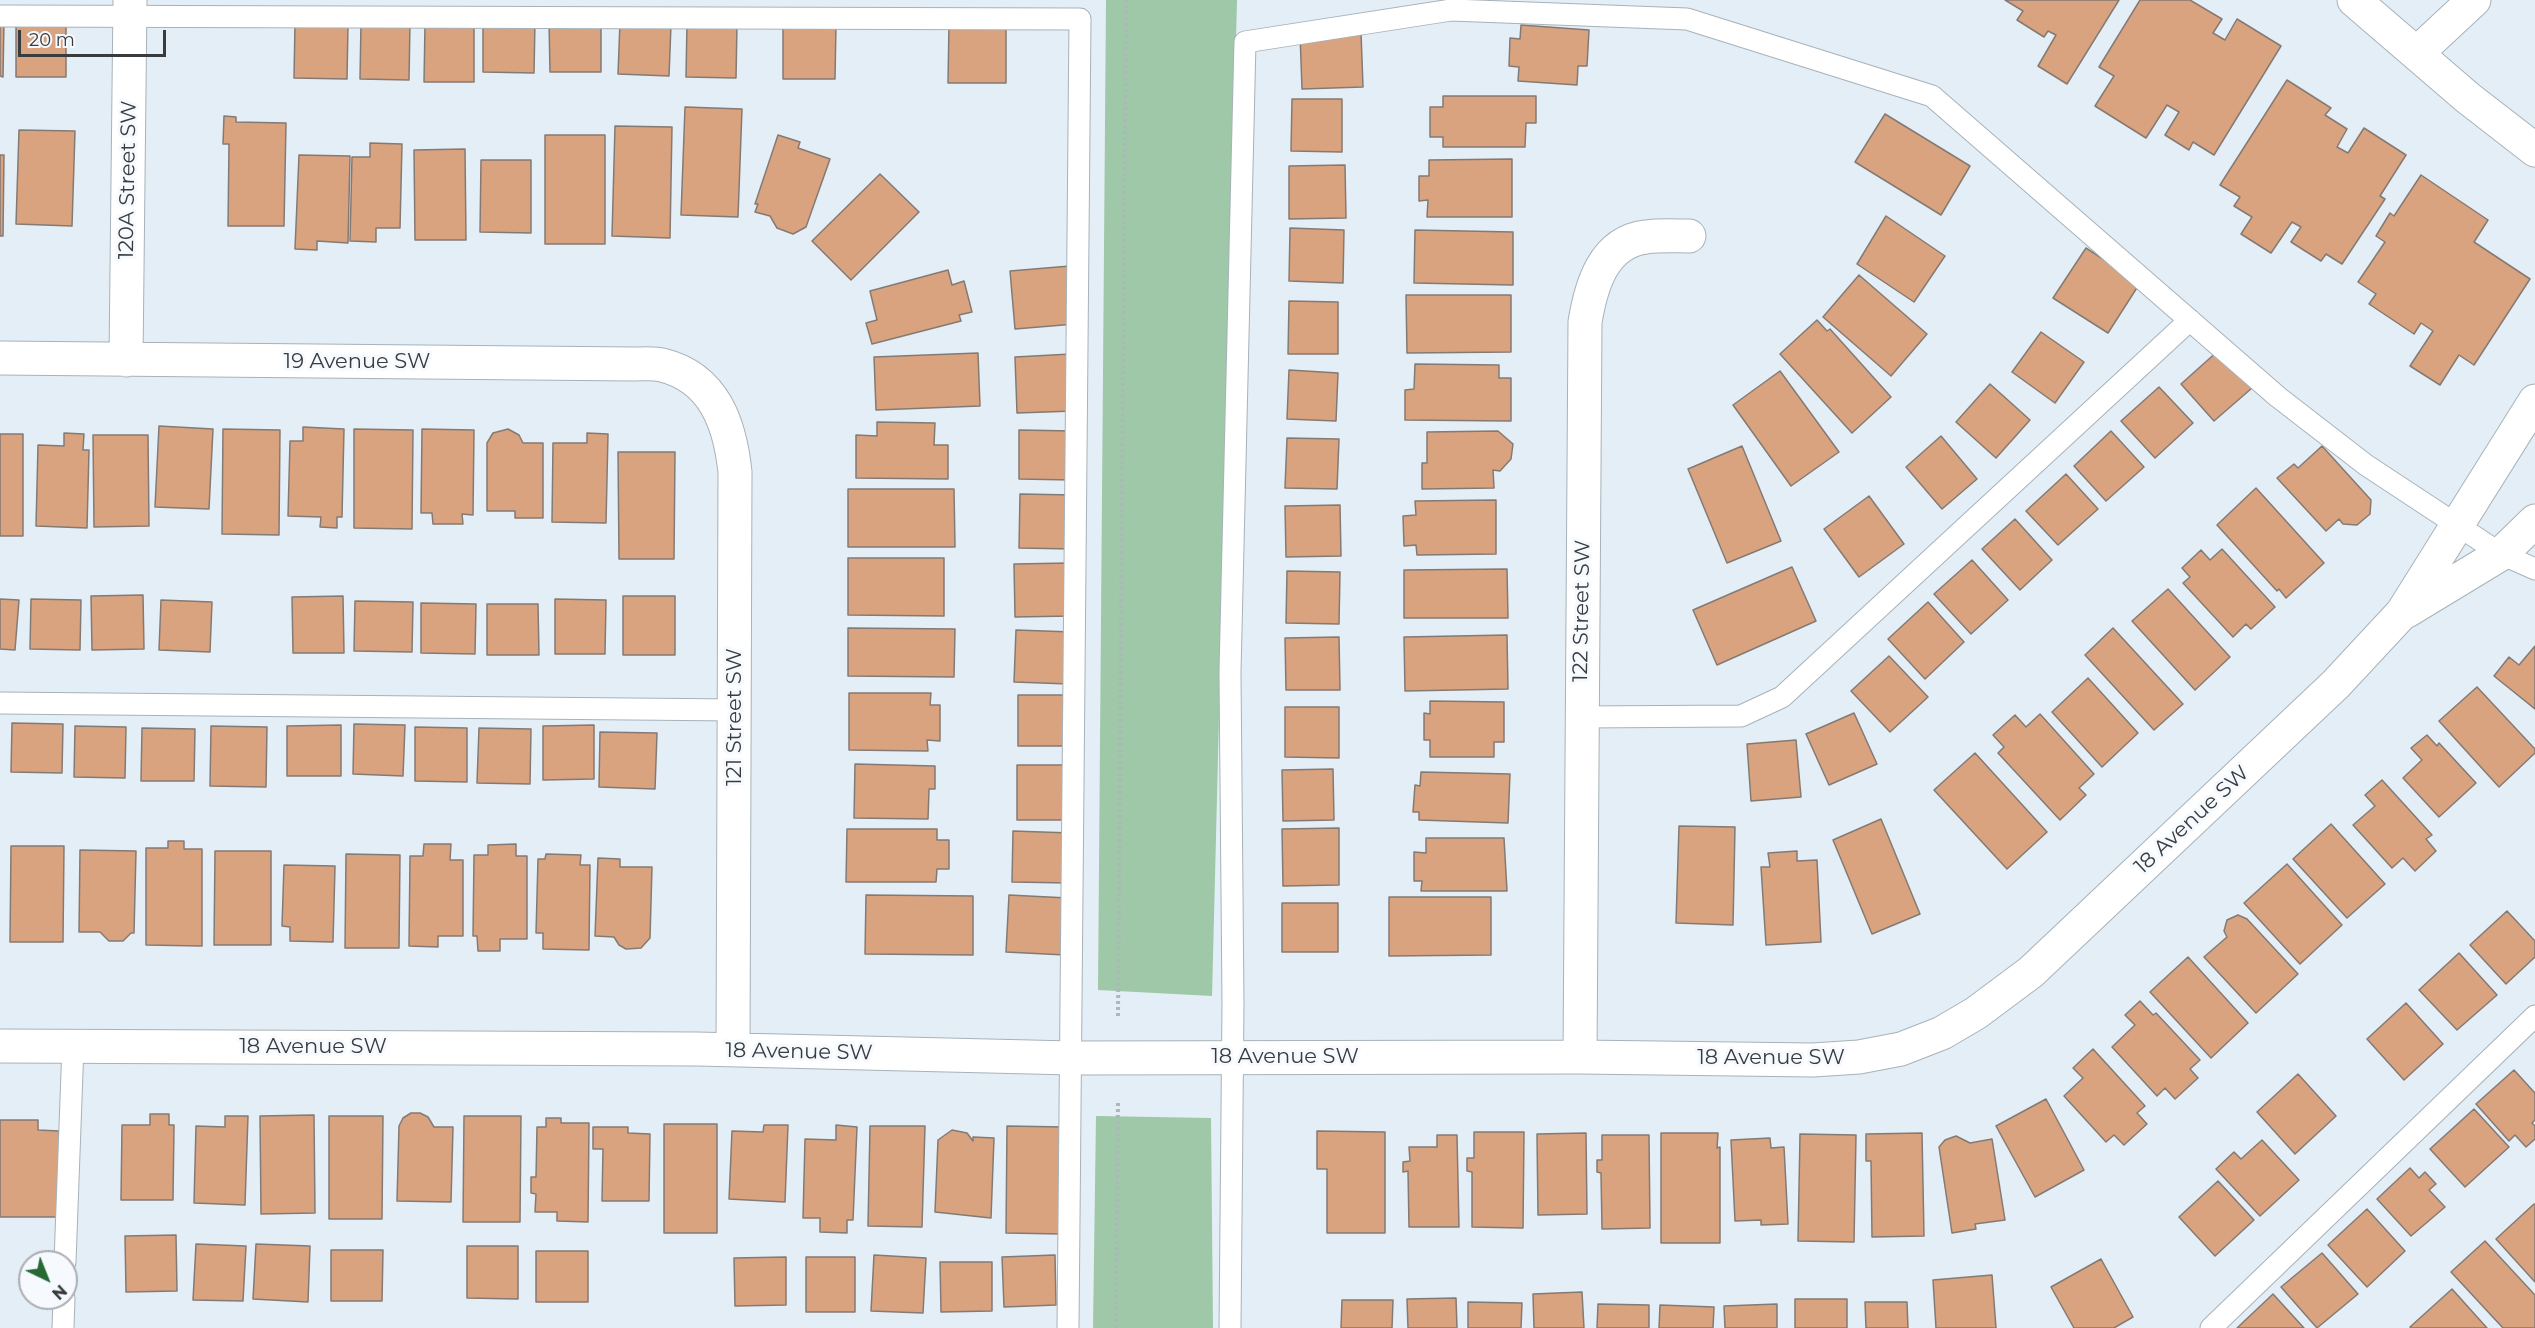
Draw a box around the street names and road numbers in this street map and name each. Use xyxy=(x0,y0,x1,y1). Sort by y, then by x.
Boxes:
street label: 120A Street SW xyxy=(114,100,142,260)
street label: 19 Avenue SW xyxy=(284,349,430,375)
street label: 122 Street SW xyxy=(1568,540,1596,682)
street label: 121 Street SW xyxy=(722,648,748,786)
street label: 18 Avenue SW xyxy=(2129,760,2255,880)
street label: 18 Avenue SW xyxy=(239,1034,387,1060)
street label: 18 Avenue SW xyxy=(725,1038,873,1066)
street label: 18 Avenue SW xyxy=(1211,1044,1359,1070)
street label: 18 Avenue SW xyxy=(1697,1045,1845,1071)

